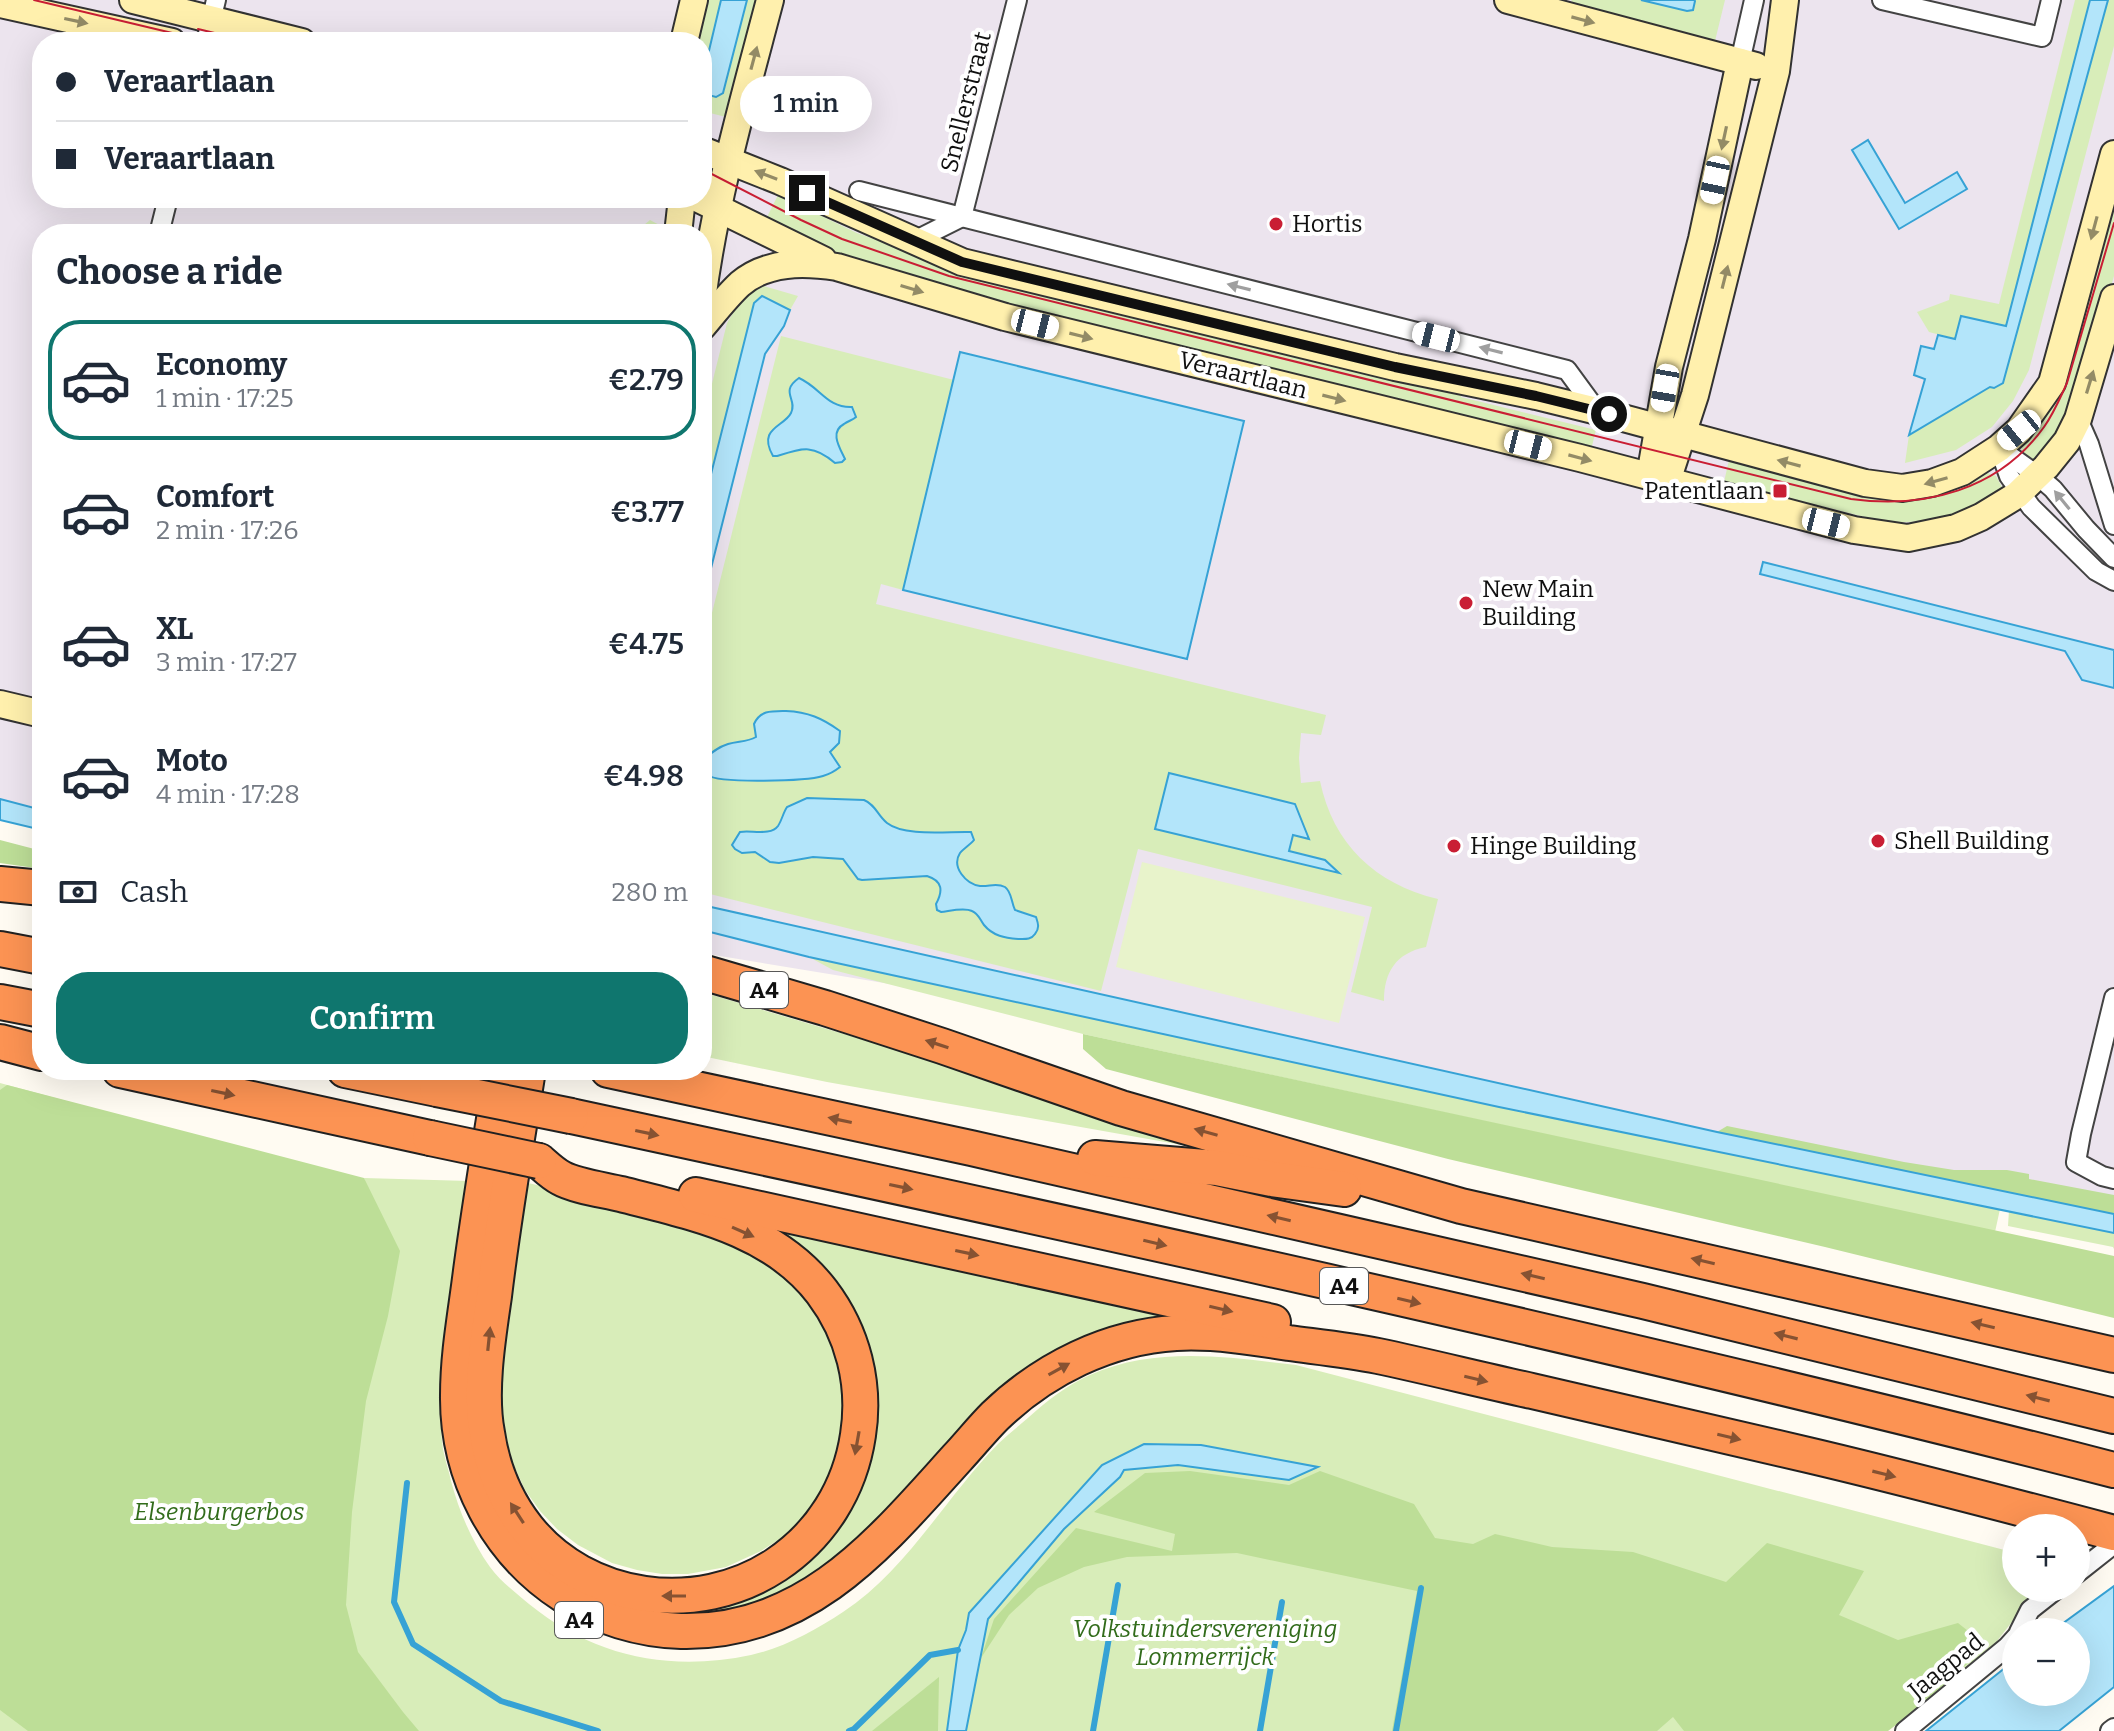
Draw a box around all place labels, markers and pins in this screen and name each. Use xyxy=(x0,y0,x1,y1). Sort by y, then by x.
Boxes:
place label: Hortis xyxy=(1292,210,1362,238)
marker: Hortis xyxy=(1267,215,1285,233)
place label: Patentlaan xyxy=(1644,477,1764,505)
marker: Patentlaan xyxy=(1771,482,1789,500)
place label: New Main Building xyxy=(1482,575,1594,631)
marker: New Main Building xyxy=(1457,594,1475,612)
place label: Shell Building xyxy=(1894,827,2049,855)
place label: Hinge Building xyxy=(1470,832,1637,860)
marker: Shell Building xyxy=(1869,832,1887,850)
marker: Hinge Building xyxy=(1445,837,1463,855)

